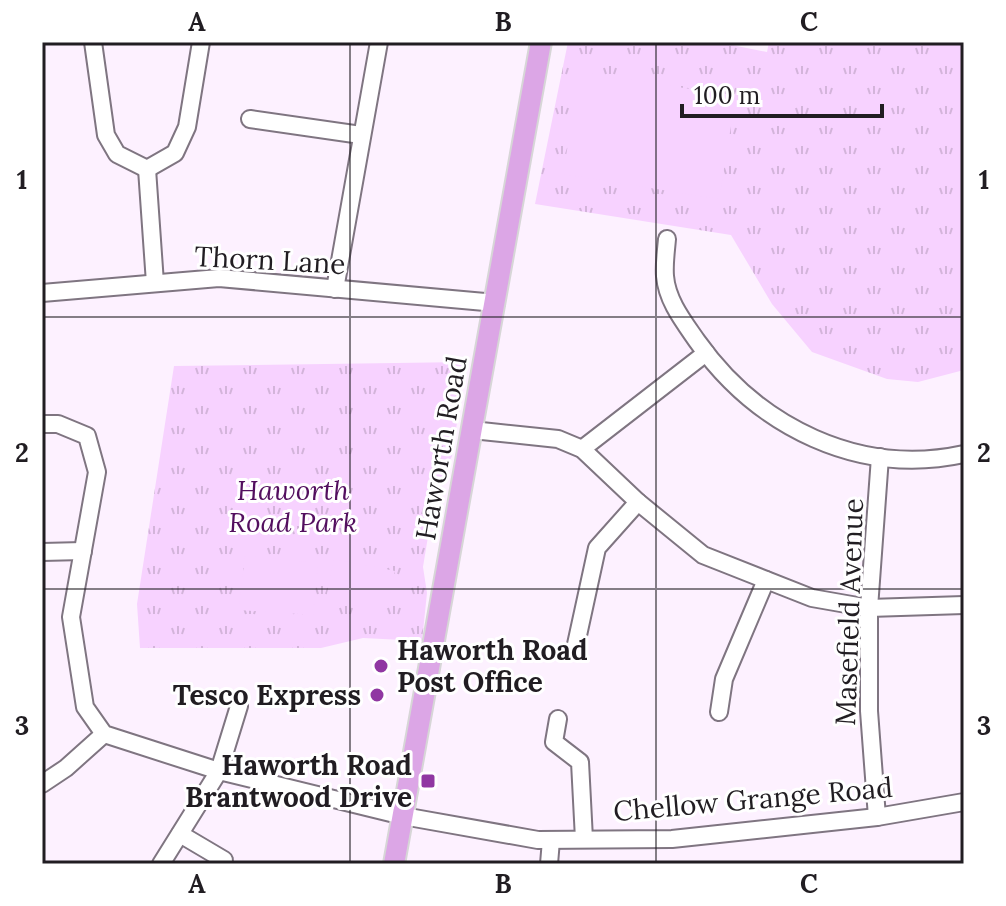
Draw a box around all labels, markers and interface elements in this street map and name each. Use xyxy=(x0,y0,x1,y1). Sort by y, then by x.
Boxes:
text: A xyxy=(188,5,206,38)
text: B xyxy=(494,5,512,38)
text: C xyxy=(800,5,818,38)
scale bar xyxy=(682,68,882,118)
text: 100 m xyxy=(694,80,760,111)
text: 1 xyxy=(17,163,27,196)
text: 1 xyxy=(979,163,989,196)
street label: Thorn Lane xyxy=(194,238,346,282)
street label: Haworth Road xyxy=(407,353,475,543)
text: 2 xyxy=(15,436,29,469)
text: 2 xyxy=(977,436,991,469)
park label: Haworth Road Park xyxy=(229,472,357,540)
street label: Masefield Avenue xyxy=(827,498,871,726)
place label: Haworth Road Post Office xyxy=(397,632,588,700)
marker: Haworth Road Post Office xyxy=(372,657,390,675)
place label: Tesco Express xyxy=(173,677,361,713)
marker: Tesco Express xyxy=(368,686,386,704)
text: 3 xyxy=(15,709,29,742)
text: 3 xyxy=(977,709,991,742)
place label: Haworth Road Brantwood Drive xyxy=(185,747,412,815)
street label: Chellow Grange Road xyxy=(612,769,894,829)
marker: Haworth Road Brantwood Drive xyxy=(419,772,437,790)
text: A xyxy=(188,867,206,900)
text: B xyxy=(494,867,512,900)
text: C xyxy=(800,867,818,900)

